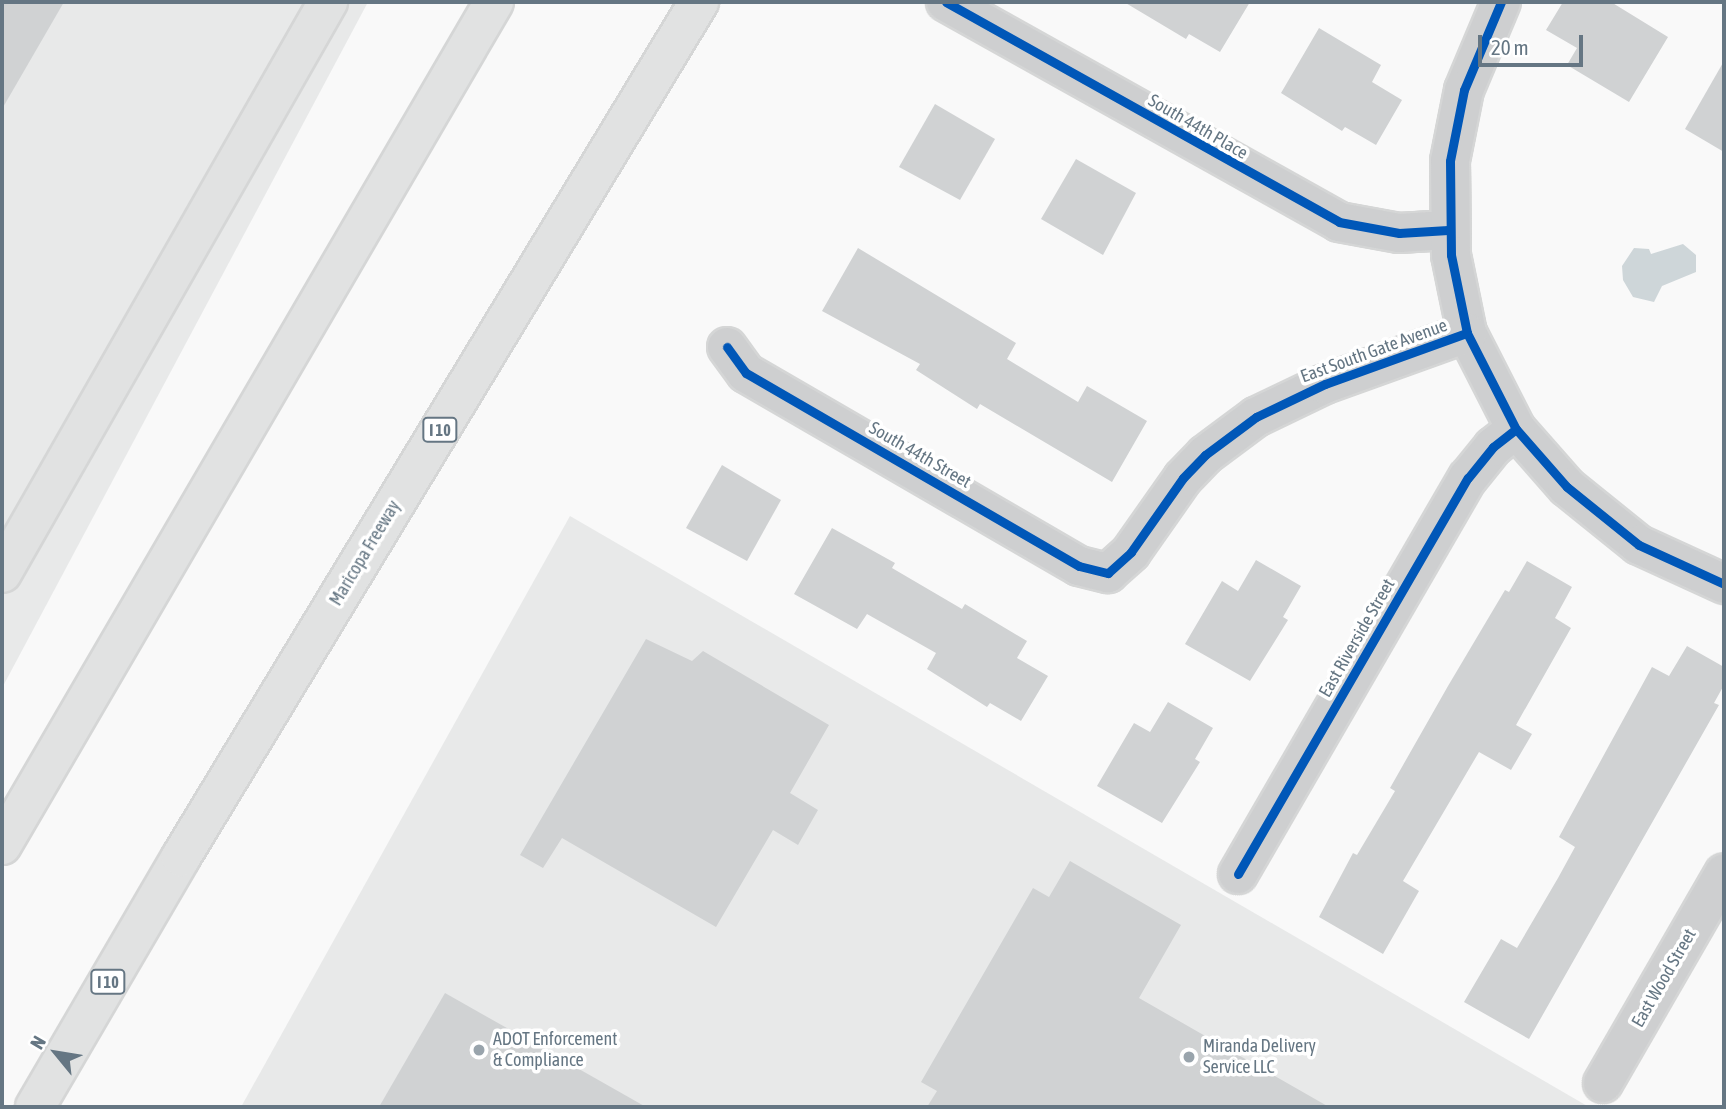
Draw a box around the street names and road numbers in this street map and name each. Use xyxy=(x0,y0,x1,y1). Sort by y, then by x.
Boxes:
street label: South 44th Place xyxy=(1144,90,1252,164)
street label: East South Gate Avenue xyxy=(1298,314,1450,388)
street label: South 44th Street xyxy=(865,417,975,493)
road number: I 10 xyxy=(421,418,459,442)
street label: Maricopa Freeway xyxy=(325,496,405,610)
street label: East Riverside Street xyxy=(1314,575,1400,701)
street label: East Wood Street xyxy=(1627,925,1701,1031)
road number: I 10 xyxy=(89,970,127,994)

